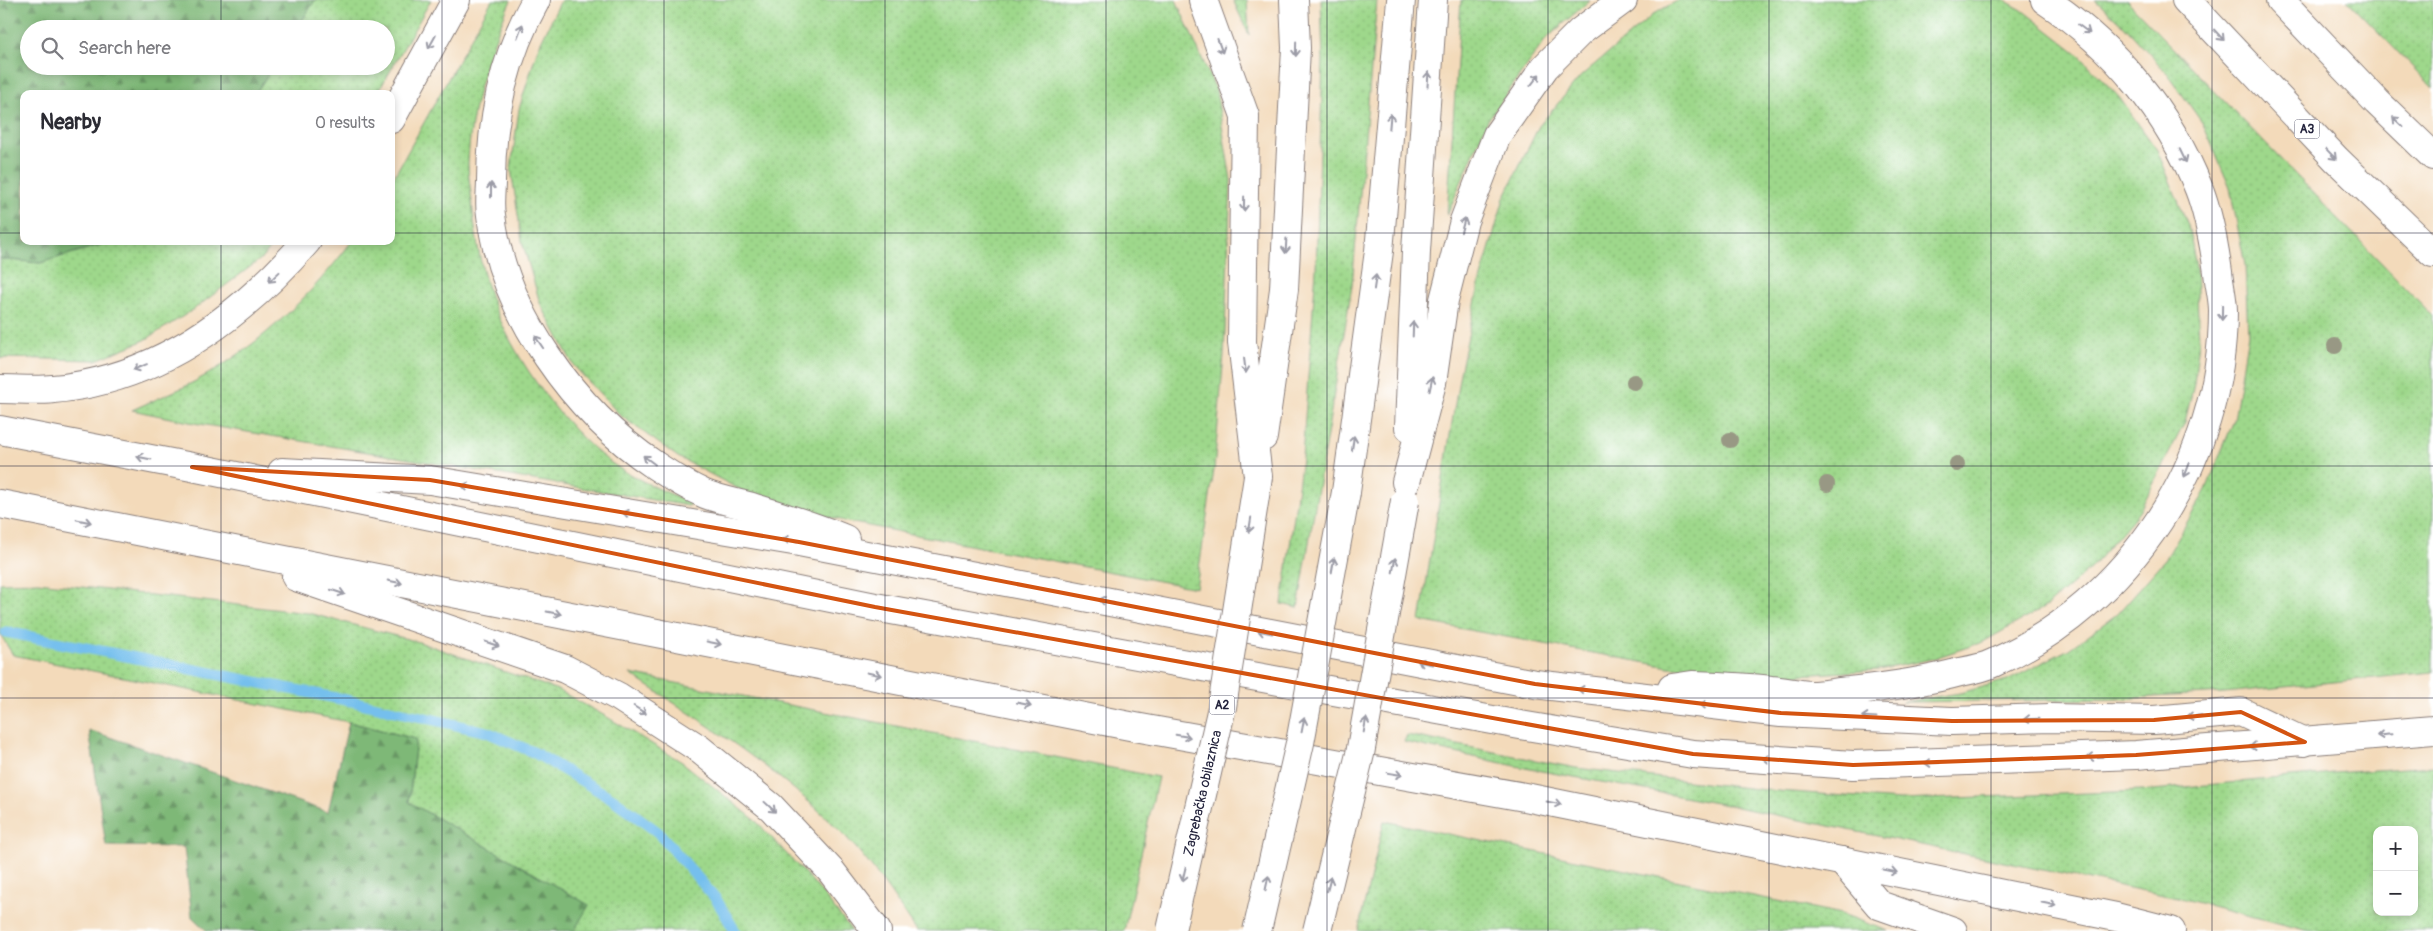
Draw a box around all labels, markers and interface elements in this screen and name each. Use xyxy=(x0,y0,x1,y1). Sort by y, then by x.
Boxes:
search box xyxy=(20,20,395,75)
one-way arrow xyxy=(516,24,525,39)
one-way arrow xyxy=(2077,24,2091,34)
one-way arrow xyxy=(2213,29,2225,42)
icon: search xyxy=(38,34,66,62)
one-way arrow xyxy=(427,35,437,49)
text: Search here xyxy=(78,36,171,60)
one-way arrow xyxy=(1216,38,1225,53)
one-way arrow xyxy=(1291,40,1301,56)
one-way arrow xyxy=(1423,71,1433,87)
one-way arrow xyxy=(1529,74,1540,87)
text: Nearby xyxy=(40,109,101,136)
text: 0 results xyxy=(315,113,375,133)
one-way arrow xyxy=(1386,113,1395,129)
one-way arrow xyxy=(2392,116,2404,128)
road number: A3 xyxy=(2294,120,2320,138)
one-way arrow xyxy=(2325,147,2337,160)
one-way arrow xyxy=(2178,149,2188,164)
one-way arrow xyxy=(486,182,496,198)
one-way arrow xyxy=(1239,196,1249,212)
one-way arrow xyxy=(1459,217,1468,233)
one-way arrow xyxy=(1282,238,1291,254)
one-way arrow xyxy=(268,271,281,283)
one-way arrow xyxy=(1370,275,1380,291)
one-way arrow xyxy=(2217,304,2227,320)
one-way arrow xyxy=(1408,321,1418,337)
one-way arrow xyxy=(534,336,544,350)
one-way arrow xyxy=(1240,358,1250,374)
one-way arrow xyxy=(133,363,148,372)
one-way arrow xyxy=(1427,376,1437,392)
one-way arrow xyxy=(1348,436,1358,452)
one-way arrow xyxy=(136,452,152,462)
one-way arrow xyxy=(643,455,656,466)
one-way arrow xyxy=(2182,462,2191,477)
one-way arrow xyxy=(462,482,478,492)
one-way arrow xyxy=(622,508,638,518)
one-way arrow xyxy=(75,516,91,526)
one-way arrow xyxy=(1245,517,1255,533)
one-way arrow xyxy=(782,535,798,545)
one-way arrow xyxy=(1328,558,1338,574)
one-way arrow xyxy=(1389,558,1399,574)
one-way arrow xyxy=(386,578,402,587)
one-way arrow xyxy=(330,587,346,597)
one-way arrow xyxy=(1098,596,1114,605)
one-way arrow xyxy=(546,608,562,618)
one-way arrow xyxy=(1258,626,1274,636)
one-way arrow xyxy=(706,639,722,649)
one-way arrow xyxy=(484,640,499,649)
one-way arrow xyxy=(1417,657,1433,667)
one-way arrow xyxy=(865,670,881,680)
one-way arrow xyxy=(1577,685,1593,694)
road number: A2 xyxy=(1210,696,1234,714)
one-way arrow xyxy=(1015,700,1031,709)
one-way arrow xyxy=(1699,700,1715,710)
one-way arrow xyxy=(632,706,646,716)
one-way arrow xyxy=(2186,711,2202,721)
one-way arrow xyxy=(1861,713,1877,722)
one-way arrow xyxy=(2024,714,2040,724)
one-way arrow xyxy=(1299,717,1309,733)
one-way arrow xyxy=(1361,718,1371,734)
street label: Zagrebačka obilaznica xyxy=(1180,728,1225,858)
one-way arrow xyxy=(2377,730,2393,740)
one-way arrow xyxy=(1175,731,1191,741)
one-way arrow xyxy=(2249,742,2265,751)
one-way arrow xyxy=(2087,752,2103,761)
one-way arrow xyxy=(1762,755,1778,764)
one-way arrow xyxy=(1924,758,1940,767)
one-way arrow xyxy=(1386,769,1402,779)
one-way arrow xyxy=(1546,799,1562,808)
one-way arrow xyxy=(764,801,776,813)
map controls xyxy=(2373,826,2418,916)
button: + xyxy=(2373,826,2418,871)
one-way arrow xyxy=(1179,865,1188,881)
one-way arrow xyxy=(1881,867,1897,876)
button: − xyxy=(2373,871,2418,916)
one-way arrow xyxy=(1263,876,1272,892)
one-way arrow xyxy=(1325,876,1334,892)
one-way arrow xyxy=(2040,899,2056,909)

